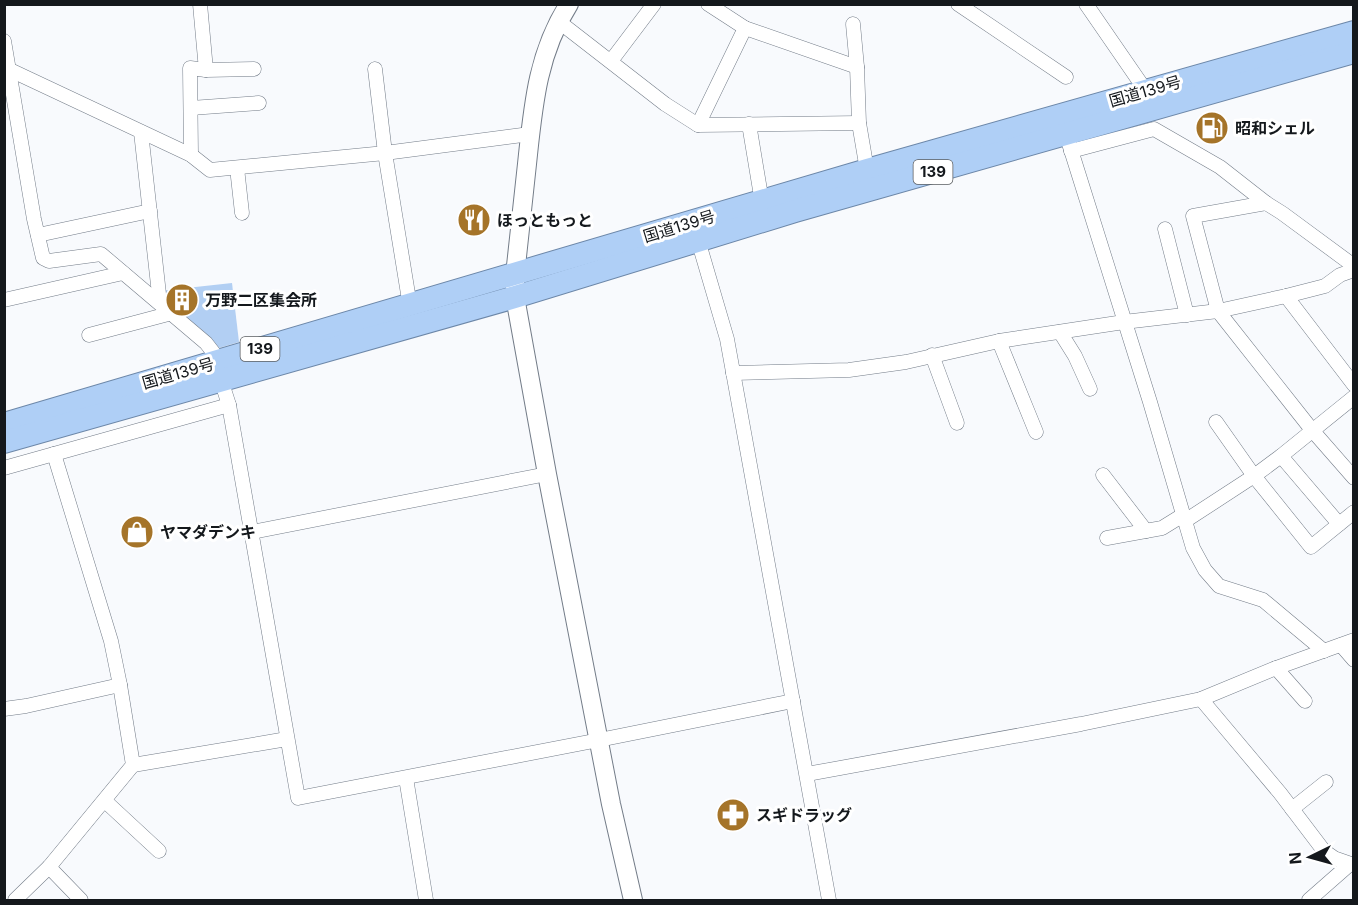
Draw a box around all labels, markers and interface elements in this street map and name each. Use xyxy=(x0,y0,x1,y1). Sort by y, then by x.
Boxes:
street label: 国道139号 xyxy=(1107,71,1183,111)
fuel station icon: 昭和シェル xyxy=(1194,110,1230,146)
place label: 昭和シェル xyxy=(1235,118,1315,138)
road number: 139 xyxy=(914,160,952,184)
restaurant icon: ほっともっと xyxy=(456,202,492,238)
street label: 国道139号 xyxy=(641,206,717,246)
place label: ほっともっと xyxy=(497,210,593,230)
building icon: 万野二区集会所 xyxy=(164,282,200,318)
place label: 万野二区集会所 xyxy=(205,290,317,310)
road number: 139 xyxy=(240,337,280,361)
street label: 国道139号 xyxy=(140,353,216,393)
shop icon: ヤマダデンキ xyxy=(119,514,155,550)
place label: ヤマダデンキ xyxy=(160,522,256,542)
pharmacy icon: スギドラッグ xyxy=(715,797,751,833)
place label: スギドラッグ xyxy=(756,805,852,825)
north arrow xyxy=(1280,827,1340,887)
text: N xyxy=(1285,851,1306,865)

